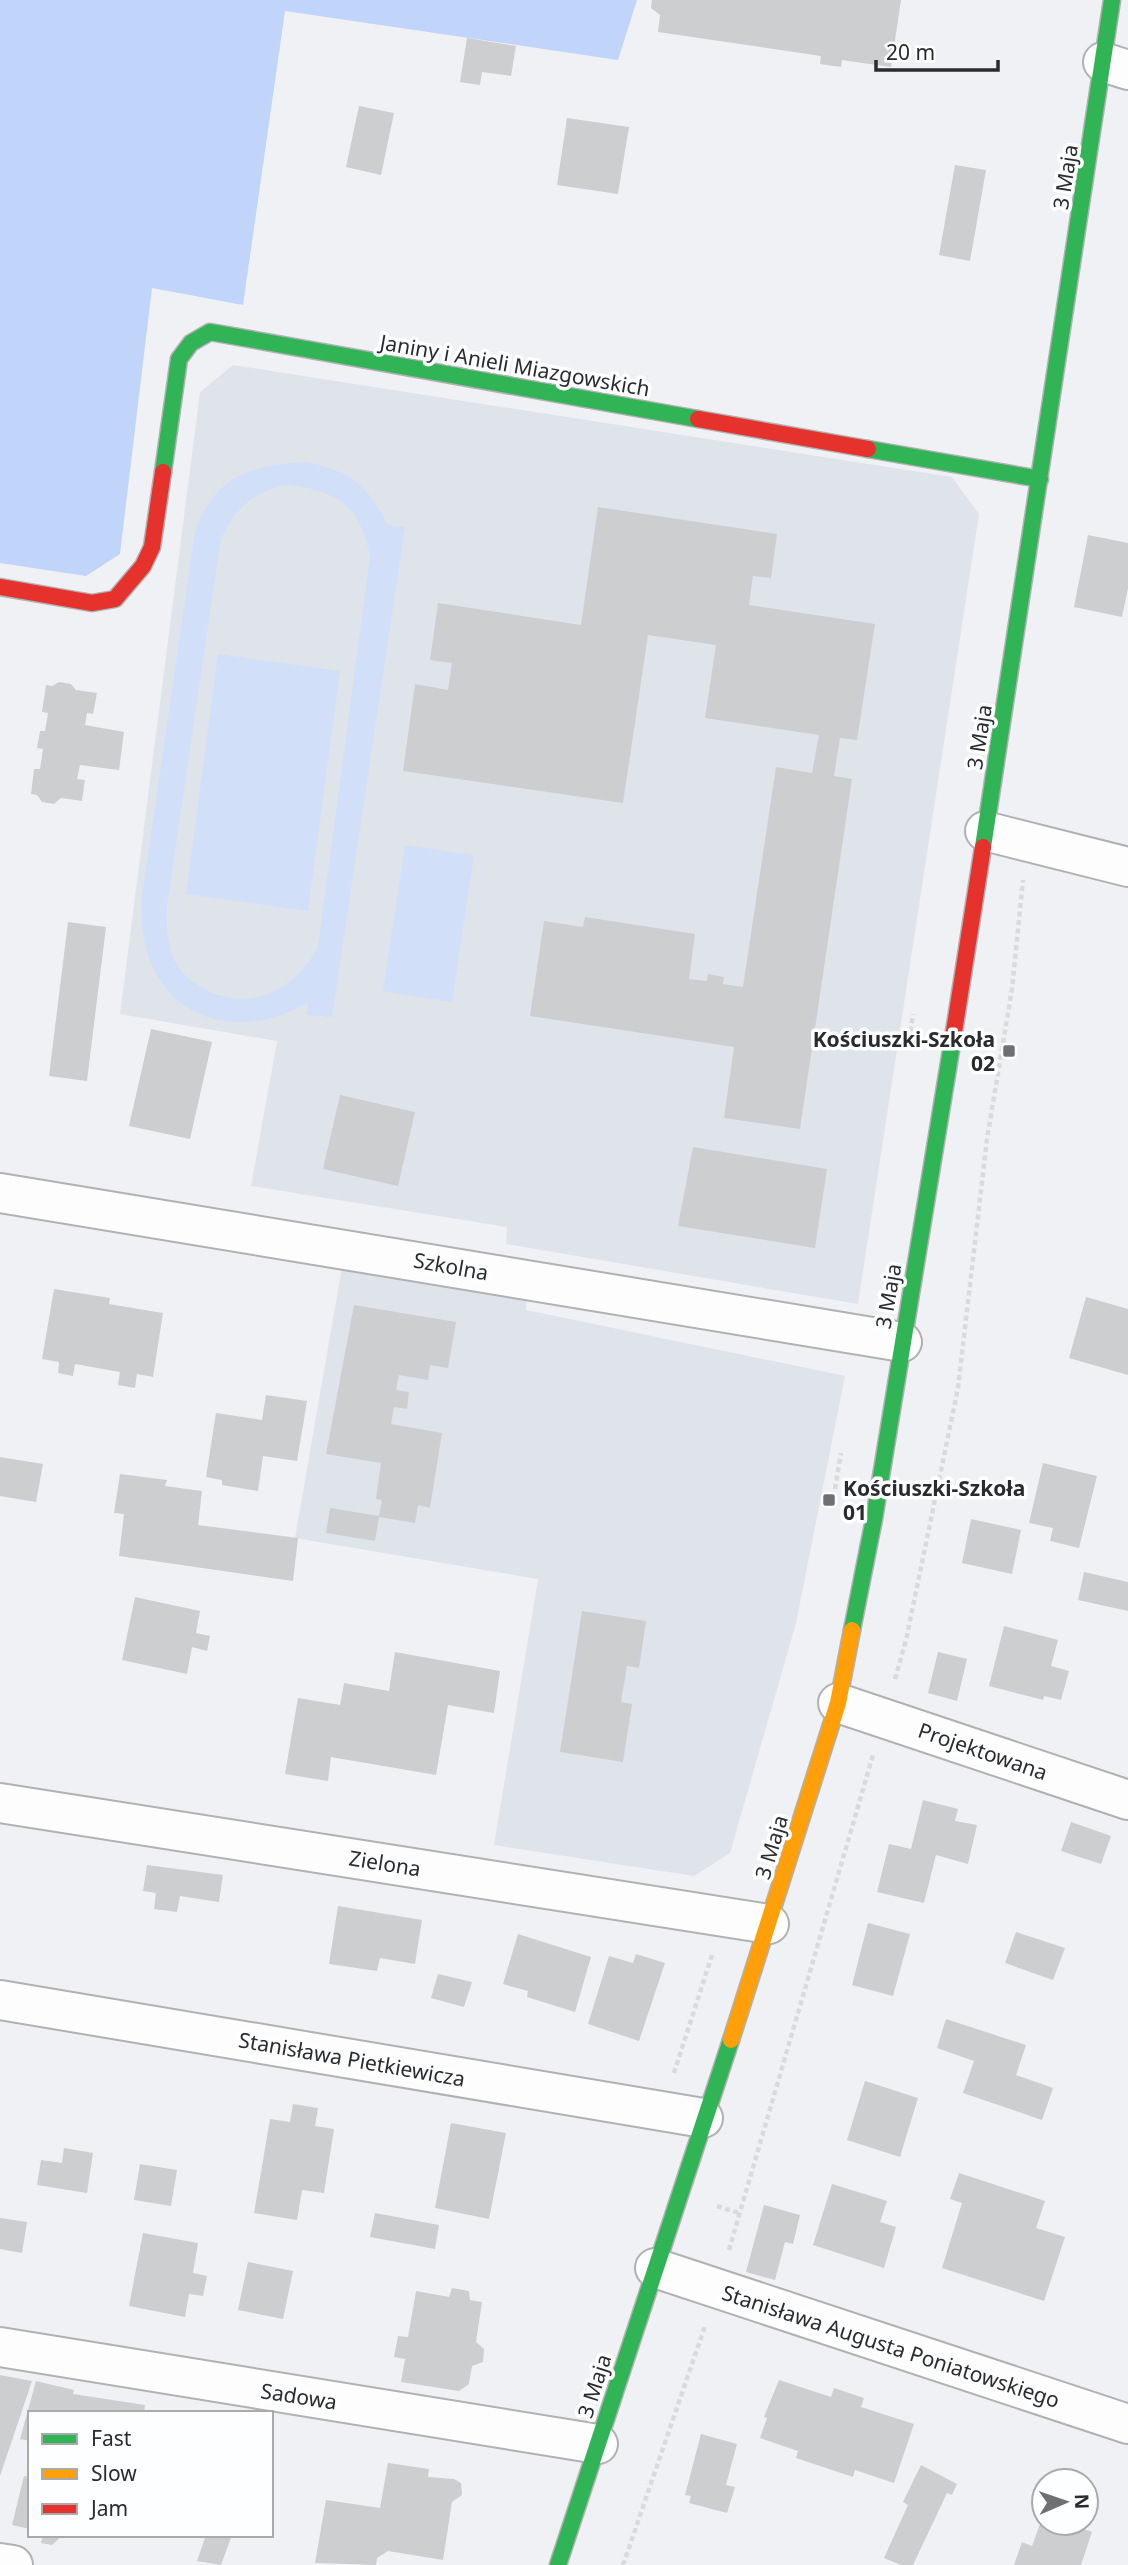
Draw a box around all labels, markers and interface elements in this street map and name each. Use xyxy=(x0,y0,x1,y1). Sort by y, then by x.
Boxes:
scale bar xyxy=(876,28,998,72)
text: 20 m xyxy=(886,38,935,66)
street label: 3 Maja xyxy=(1046,142,1084,212)
street label: Janiny i Anieli Miazgowskich xyxy=(376,327,652,403)
street label: 3 Maja xyxy=(960,702,998,772)
place label: Kościuszki-Szkoła 02 xyxy=(813,1025,995,1077)
marker: Kościuszki-Szkoła 02 xyxy=(1001,1043,1017,1059)
street label: Szkolna xyxy=(411,1246,491,1286)
street label: 3 Maja xyxy=(869,1261,907,1331)
place label: Kościuszki-Szkoła 01 xyxy=(843,1474,1025,1526)
marker: Kościuszki-Szkoła 01 xyxy=(821,1492,837,1508)
street label: Projektowana xyxy=(915,1716,1051,1786)
street label: 3 Maja xyxy=(748,1812,794,1882)
street label: Zielona xyxy=(347,1844,423,1882)
street label: Stanisława Pietkiewicza xyxy=(237,2025,467,2093)
street label: Stanisława Augusta Poniatowskiego xyxy=(719,2278,1063,2414)
street label: 3 Maja xyxy=(571,2351,617,2421)
street label: Sadowa xyxy=(259,2376,339,2416)
legend xyxy=(28,2411,273,2537)
text: Fast xyxy=(91,2424,132,2452)
text: Slow xyxy=(91,2459,137,2487)
north arrow xyxy=(1030,2467,1100,2537)
text: N xyxy=(1069,2493,1095,2510)
text: Jam xyxy=(89,2494,128,2522)

